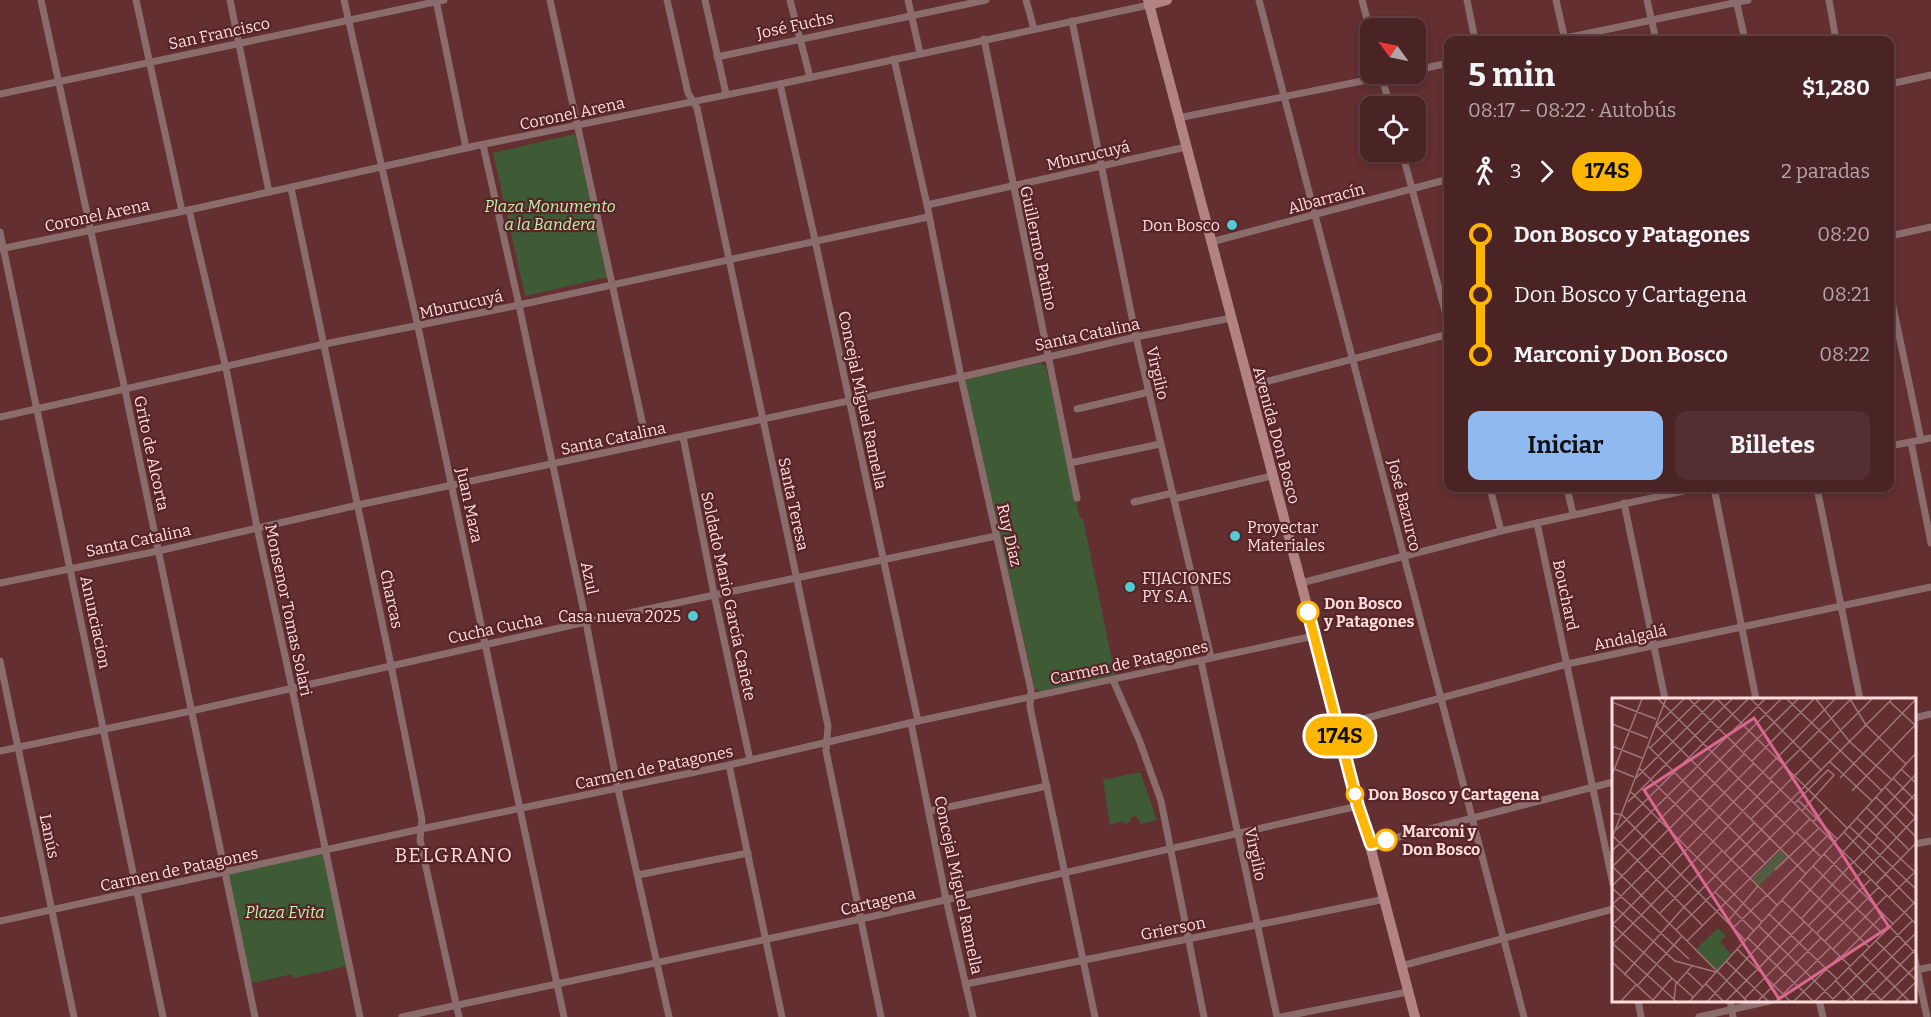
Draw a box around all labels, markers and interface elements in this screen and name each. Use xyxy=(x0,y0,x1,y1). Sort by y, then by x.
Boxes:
street label: José Fuchs xyxy=(754,8,835,43)
street label: San Francisco xyxy=(167,13,271,53)
north arrow xyxy=(1360,18,1426,84)
map controls xyxy=(1360,18,1426,162)
text: 5 min xyxy=(1468,55,1555,95)
text: $1,280 xyxy=(1802,74,1870,101)
street label: Coronel Arena xyxy=(518,93,627,134)
button: locate xyxy=(1360,96,1426,162)
text: 08:17 – 08:22 · Autobús xyxy=(1468,98,1676,122)
street label: Mburucuyá xyxy=(1045,137,1132,174)
icon: walk xyxy=(1468,155,1501,188)
icon: forward xyxy=(1530,155,1563,188)
text: 174S xyxy=(1584,158,1630,184)
text: 3 xyxy=(1510,159,1521,183)
text: 2 paradas xyxy=(1781,159,1870,183)
street label: Albarracín xyxy=(1286,179,1367,218)
street label: Guillermo Patino xyxy=(1016,184,1061,312)
street label: Coronel Arena xyxy=(43,195,152,236)
park label: Plaza Monumento a la Bandera xyxy=(484,197,616,234)
place label: Don Bosco xyxy=(1142,216,1220,235)
marker: Don Bosco xyxy=(1225,218,1239,232)
text: Don Bosco y Patagones xyxy=(1514,221,1750,248)
text: 08:20 xyxy=(1817,222,1870,246)
text: Don Bosco y Cartagena xyxy=(1514,281,1747,308)
text: 08:21 xyxy=(1822,282,1870,306)
street label: Mburucuyá xyxy=(418,286,505,323)
street label: Concejal Miguel Ramella xyxy=(834,309,891,491)
street label: Santa Catalina xyxy=(1033,314,1142,355)
text: Marconi y Don Bosco xyxy=(1514,341,1728,368)
text: 08:22 xyxy=(1819,342,1870,366)
street label: Virgilio xyxy=(1142,345,1173,402)
street label: Avenida Don Bosco xyxy=(1249,364,1304,506)
street label: Grito de Alcorta xyxy=(130,394,173,513)
button: Iniciar xyxy=(1468,411,1663,480)
button: Billetes xyxy=(1675,411,1870,480)
street label: Santa Catalina xyxy=(559,418,668,459)
street label: Santa Teresa xyxy=(774,456,813,553)
street label: José Bazurco xyxy=(1384,456,1425,553)
street label: Juan Maza xyxy=(452,465,487,545)
street label: Soldado Mario García Cañete xyxy=(697,490,760,702)
street label: Ruy Díaz xyxy=(993,502,1026,569)
place label: Proyectar Materiales xyxy=(1247,518,1325,555)
street label: Santa Catalina xyxy=(84,520,193,561)
street label: Monsenor Tomas Solari xyxy=(261,522,316,698)
marker: Proyectar Materiales xyxy=(1228,529,1242,543)
street label: Bouchard xyxy=(1549,558,1582,633)
street label: Azul xyxy=(577,560,602,597)
street label: Charcas xyxy=(376,568,407,630)
place label: FIJACIONES PY S.A. xyxy=(1142,569,1232,606)
street label: Anunciacion xyxy=(76,574,115,670)
marker: FIJACIONES PY S.A. xyxy=(1123,580,1137,594)
place label: Don Bosco y Patagones xyxy=(1323,594,1415,631)
marker: Don Bosco y Patagones xyxy=(1297,601,1319,623)
place label: Casa nueva 2025 xyxy=(558,607,681,626)
street label: Cucha Cucha xyxy=(446,609,544,648)
marker: Casa nueva 2025 xyxy=(686,609,700,623)
street label: Andalgalá xyxy=(1592,620,1669,655)
street label: Carmen de Patagones xyxy=(1048,636,1210,689)
inset map xyxy=(1612,698,1916,1002)
line badge: 174S xyxy=(1298,716,1382,756)
text: 174S xyxy=(1317,723,1363,749)
street label: Carmen de Patagones xyxy=(573,741,735,794)
marker: Don Bosco y Cartagena xyxy=(1346,785,1364,803)
place label: Don Bosco y Cartagena xyxy=(1368,785,1539,804)
street label: Concejal Miguel Ramella xyxy=(930,794,987,976)
street label: Lanús xyxy=(36,812,63,860)
place label: Marconi y Don Bosco xyxy=(1402,822,1480,859)
street label: Virgilio xyxy=(1241,826,1270,882)
marker: Marconi y Don Bosco xyxy=(1375,829,1397,851)
street label: Carmen de Patagones xyxy=(98,843,260,896)
district label: BELGRANO xyxy=(394,843,514,867)
street label: Cartagena xyxy=(839,884,918,919)
park label: Plaza Evita xyxy=(245,903,325,922)
street label: Grierson xyxy=(1139,913,1207,944)

